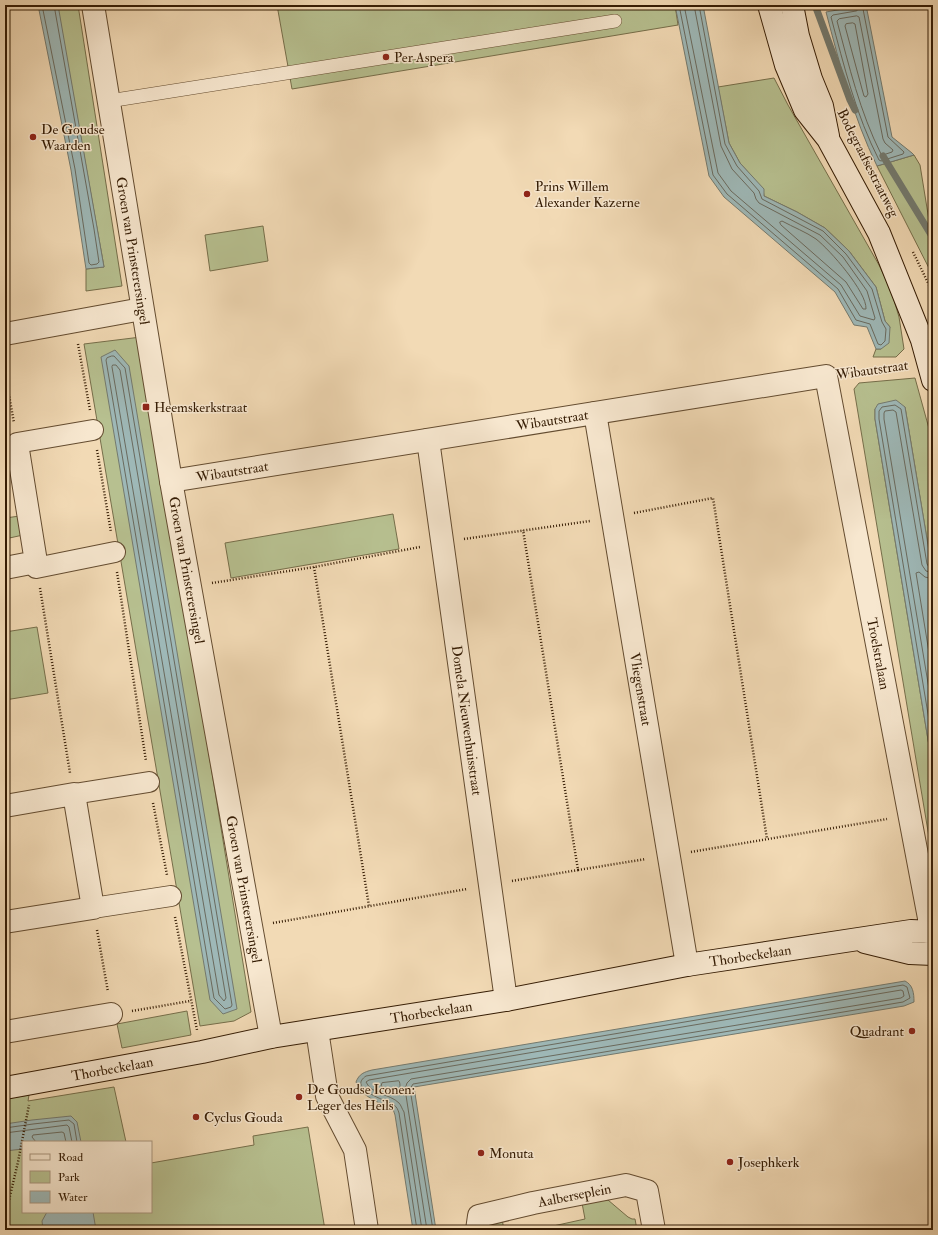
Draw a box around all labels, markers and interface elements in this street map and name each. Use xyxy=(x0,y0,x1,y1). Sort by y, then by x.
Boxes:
place label: Per Aspera xyxy=(394,49,454,67)
marker: Per Aspera xyxy=(381,52,391,62)
street label: Bodegraafsestraatweg xyxy=(833,106,903,221)
place label: De Goudse Waarden xyxy=(40,121,105,154)
marker: De Goudse Waarden xyxy=(28,132,38,142)
street label: Groen van Prinsterersingel xyxy=(113,176,154,326)
place label: Prins Willem Alexander Kazerne xyxy=(534,178,640,211)
marker: Prins Willem Alexander Kazerne xyxy=(522,189,532,199)
street label: Wibautstraat xyxy=(834,356,910,384)
place label: Heemskerkstraat xyxy=(154,399,248,416)
marker: Heemskerkstraat xyxy=(141,402,151,412)
street label: Wibautstraat xyxy=(514,406,590,434)
street label: Wibautstraat xyxy=(194,457,270,486)
street label: Groen van Prinsterersingel xyxy=(165,495,209,646)
street label: Troelstralaan xyxy=(864,616,894,691)
street label: Domela Nieuwenhuisstraat xyxy=(448,644,486,797)
street label: Vliegenstraat xyxy=(627,651,656,728)
street label: Groen van Prinsterersingel xyxy=(223,814,266,965)
street label: Thorbeckelaan xyxy=(708,941,792,970)
street label: Thorbeckelaan xyxy=(389,997,473,1027)
place label: Quadrant xyxy=(850,1023,904,1040)
marker: Quadrant xyxy=(907,1026,917,1036)
street label: Thorbeckelaan xyxy=(70,1053,154,1084)
place label: De Goudse Iconen: Leger des Heils xyxy=(307,1081,415,1114)
marker: De Goudse Iconen: Leger des Heils xyxy=(294,1092,304,1102)
place label: Cyclus Gouda xyxy=(204,1109,283,1127)
marker: Cyclus Gouda xyxy=(191,1112,201,1122)
legend xyxy=(22,1141,152,1213)
place label: Monuta xyxy=(489,1145,534,1162)
marker: Monuta xyxy=(476,1148,486,1158)
text: Road xyxy=(58,1150,83,1165)
place label: Josephkerk xyxy=(737,1154,800,1172)
marker: Josephkerk xyxy=(725,1157,735,1167)
text: Park xyxy=(58,1170,80,1185)
street label: Aalberseplein xyxy=(536,1180,613,1211)
text: Water xyxy=(57,1190,88,1205)

